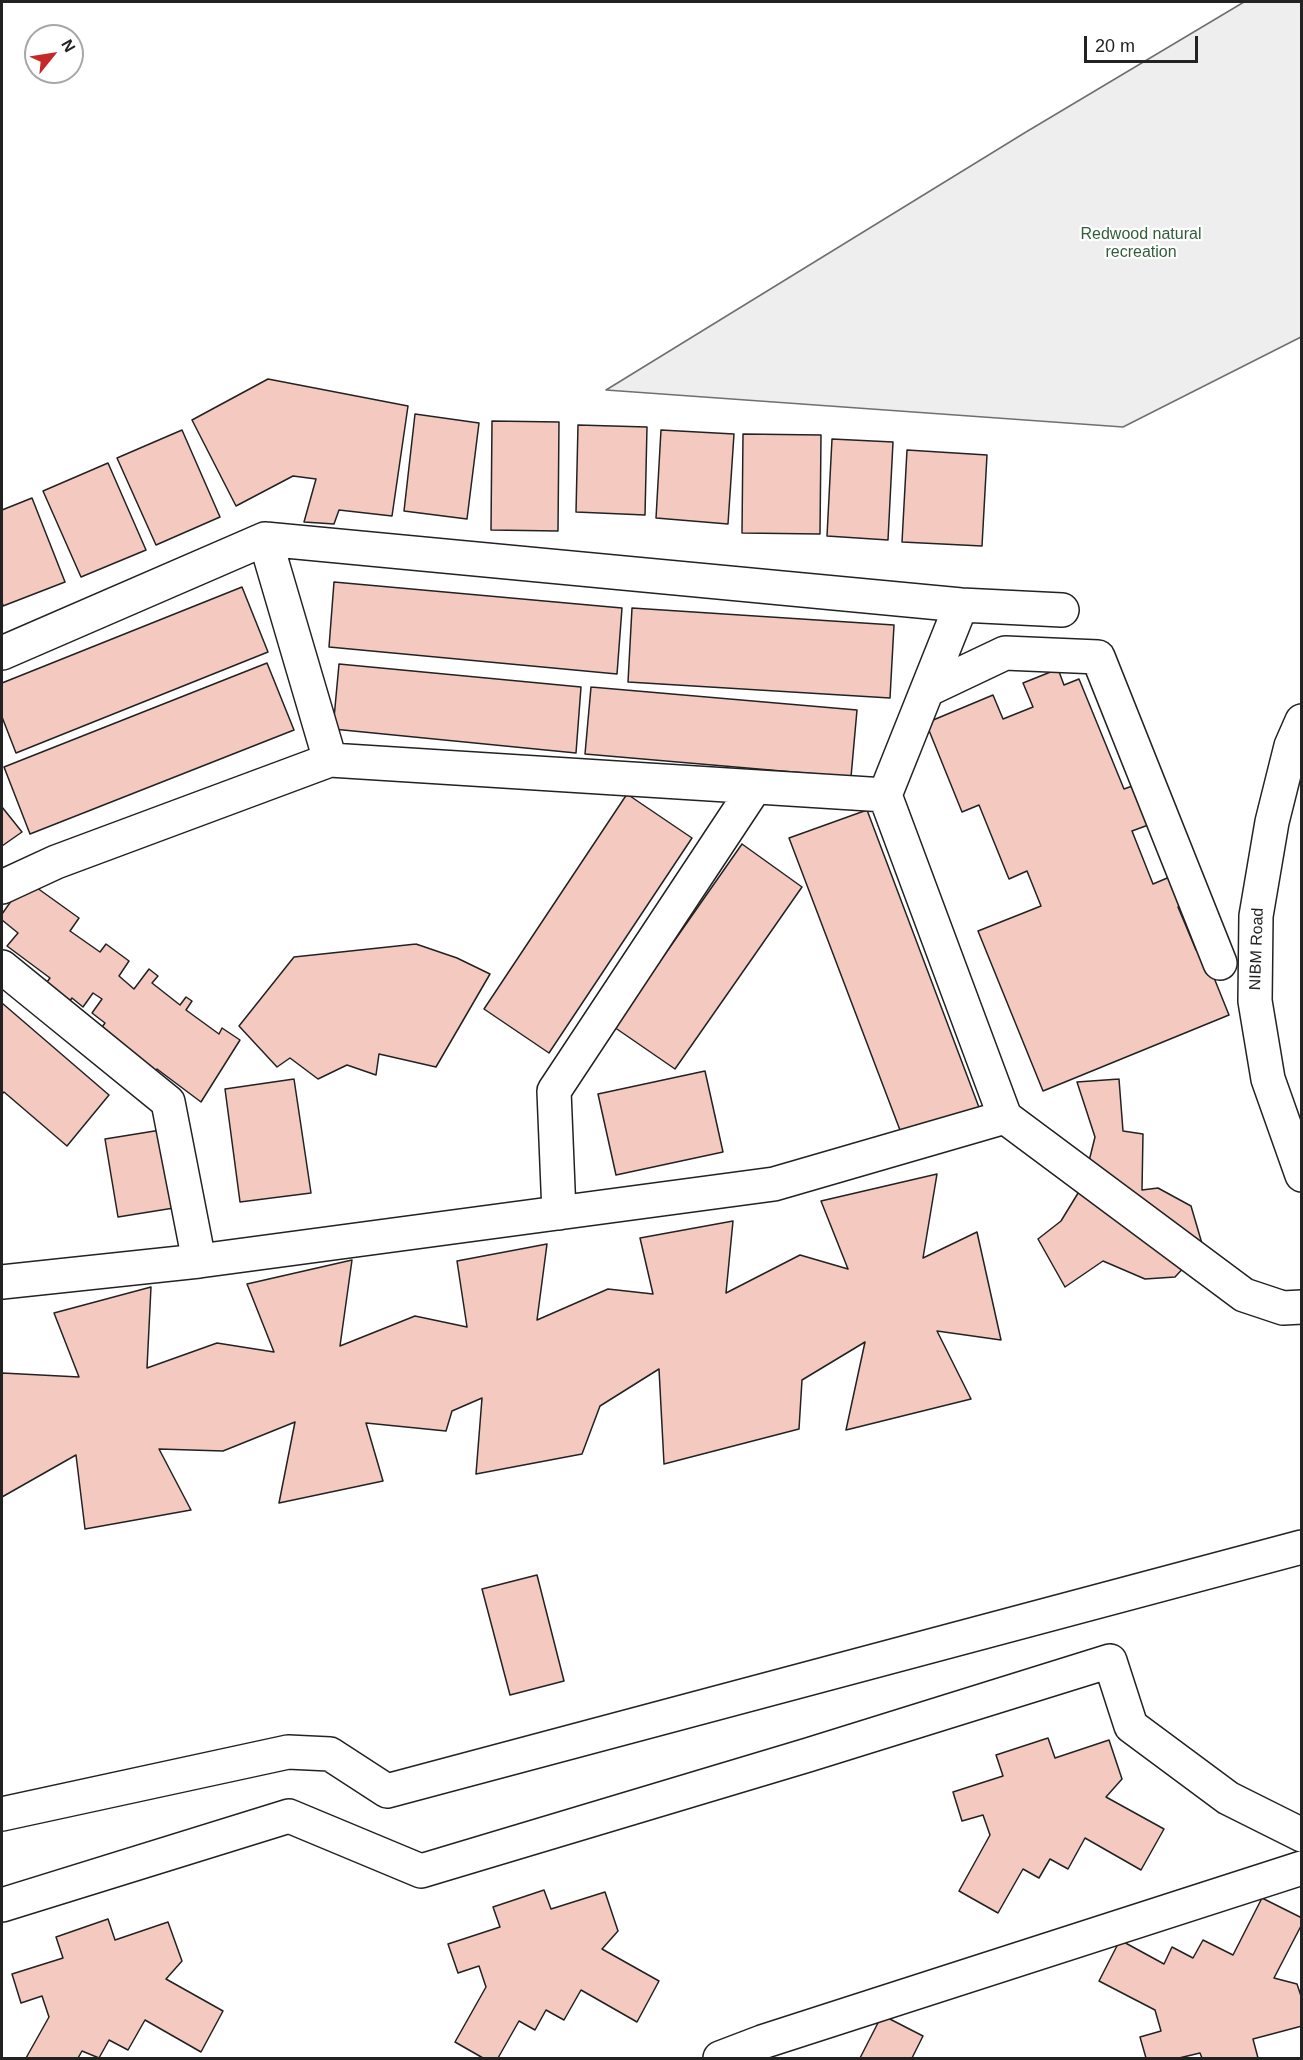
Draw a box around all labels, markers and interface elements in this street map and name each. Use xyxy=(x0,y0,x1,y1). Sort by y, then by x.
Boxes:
north arrow xyxy=(24,24,84,84)
scale bar xyxy=(1087,24,1201,62)
text: N xyxy=(58,36,79,55)
text: 20 m xyxy=(1095,36,1135,56)
park label: Redwood natural recreation xyxy=(1081,225,1201,263)
street label: NIBM Road xyxy=(1246,907,1268,991)

